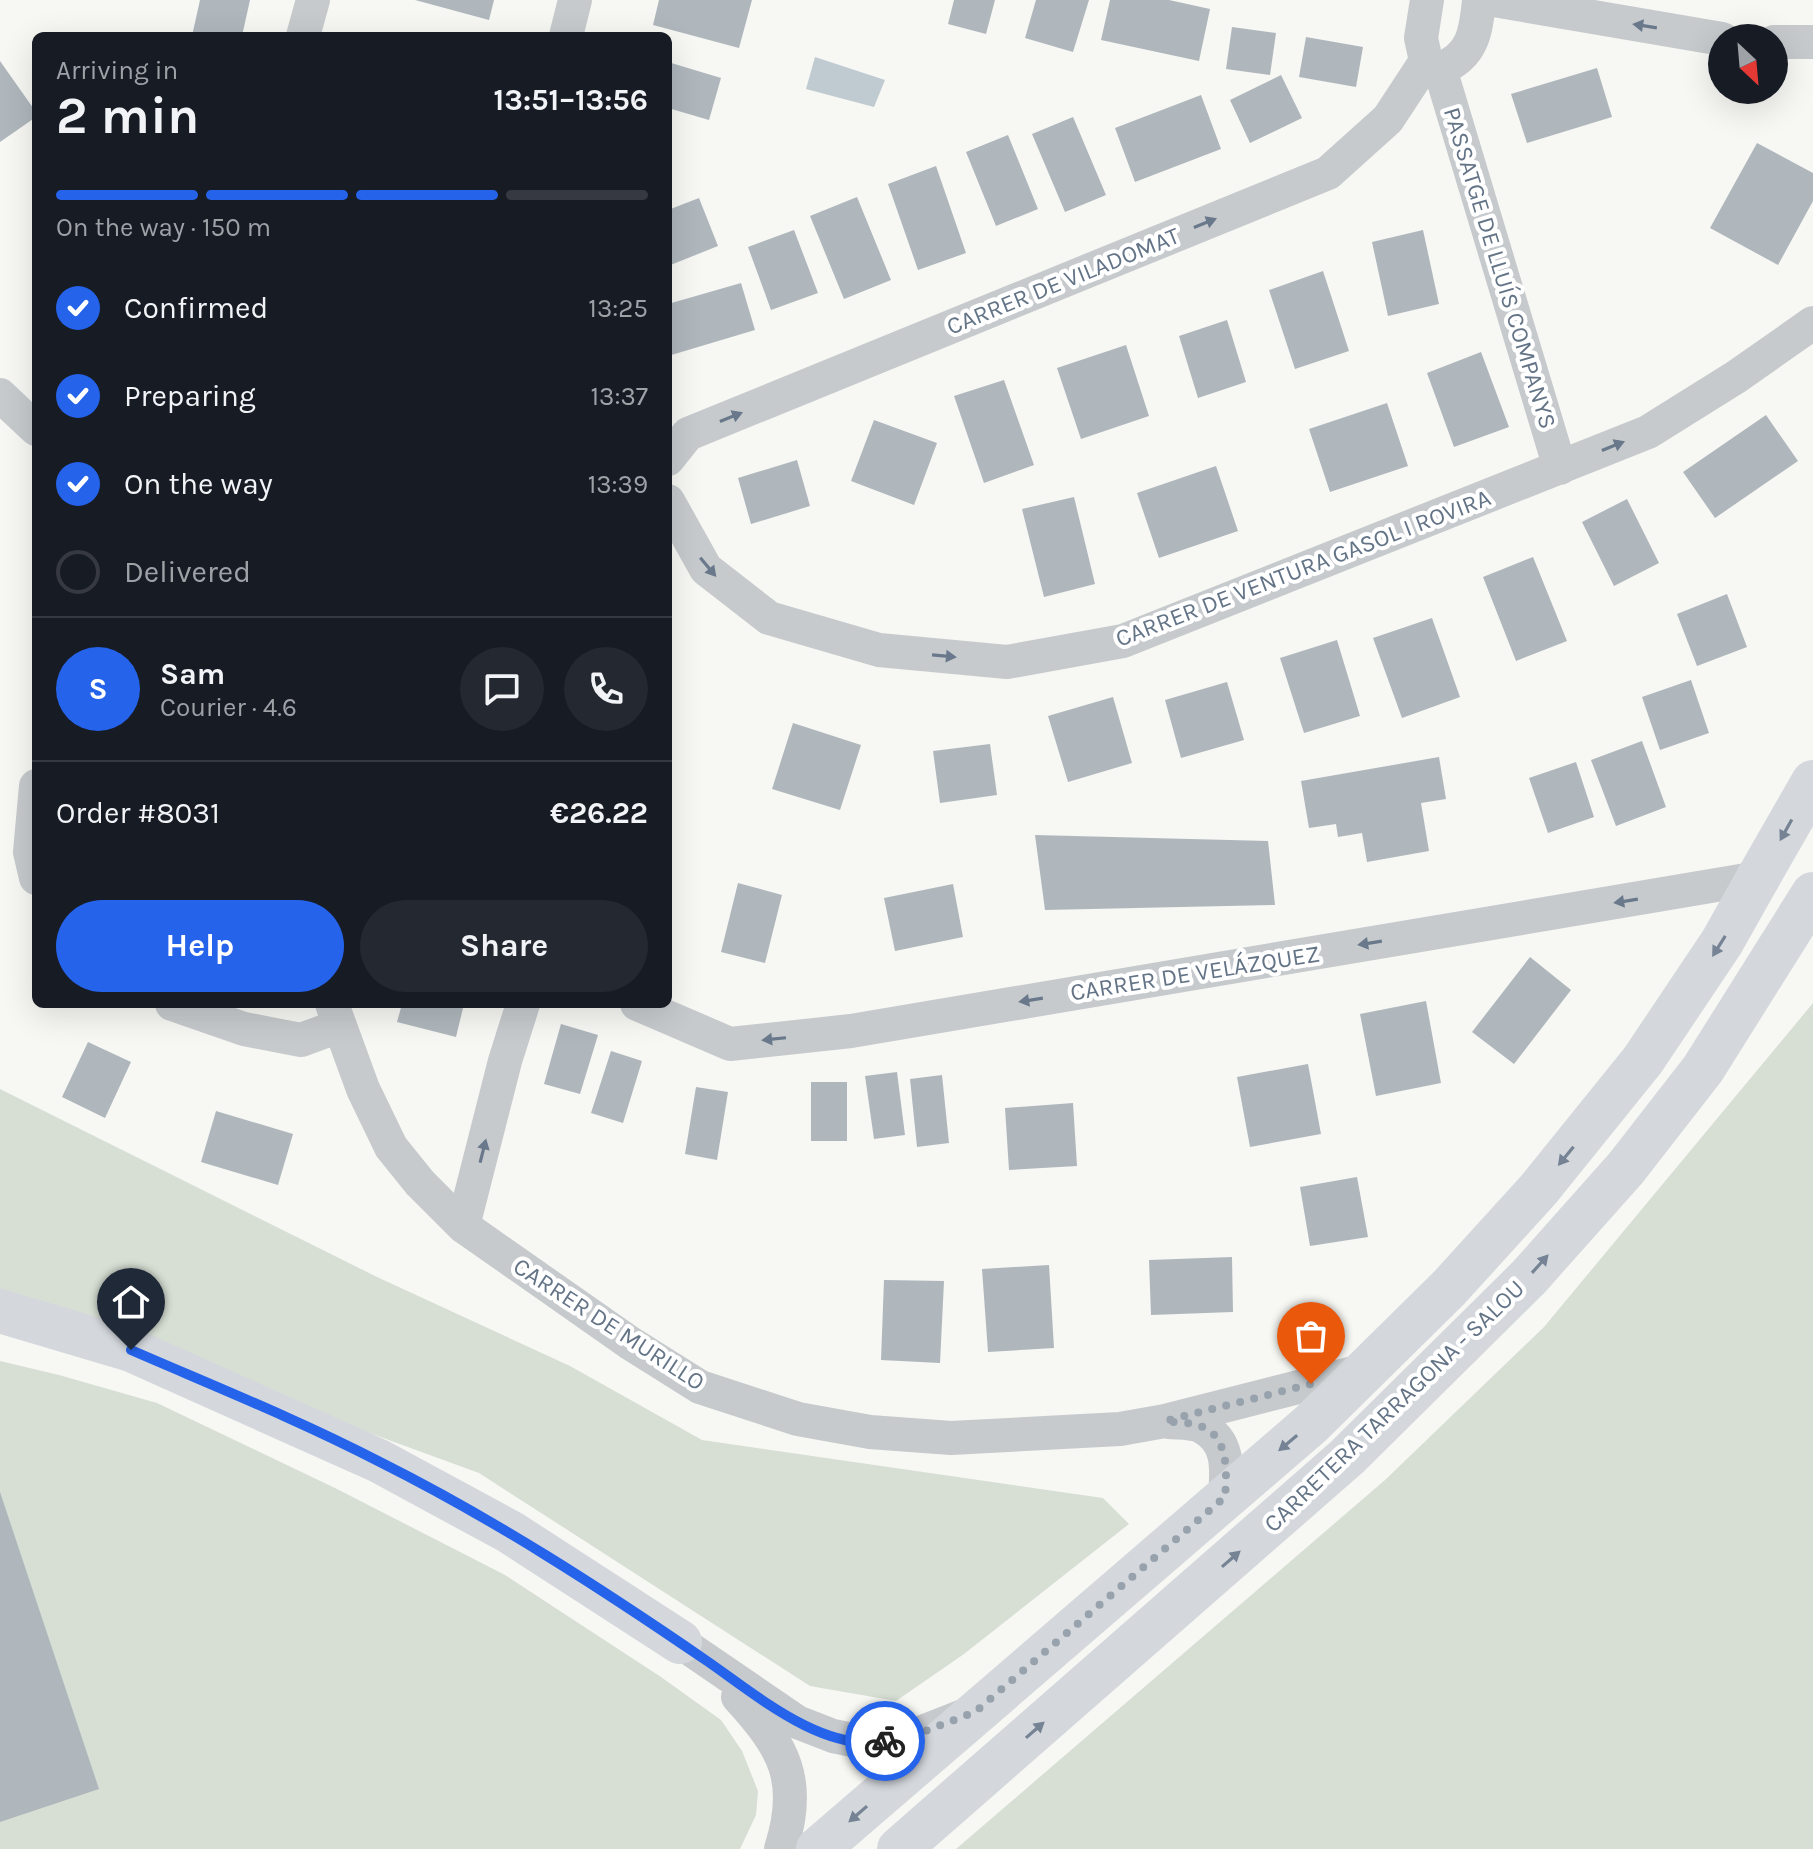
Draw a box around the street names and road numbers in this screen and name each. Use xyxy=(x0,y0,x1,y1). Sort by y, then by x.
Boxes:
street label: PASSATGE DE LLUÍS COMPANYS xyxy=(1438,104,1563,432)
street label: CARRER DE VILADOMAT xyxy=(943,221,1183,341)
street label: CARRER DE VENTURA GASOL I ROVIRA xyxy=(1112,483,1495,653)
street label: CARRER DE VELÁZQUEZ xyxy=(1068,938,1322,1007)
street label: CARRER DE MURILLO xyxy=(508,1252,710,1396)
street label: CARRETERA TARRAGONA - SALOU xyxy=(1258,1274,1530,1538)

